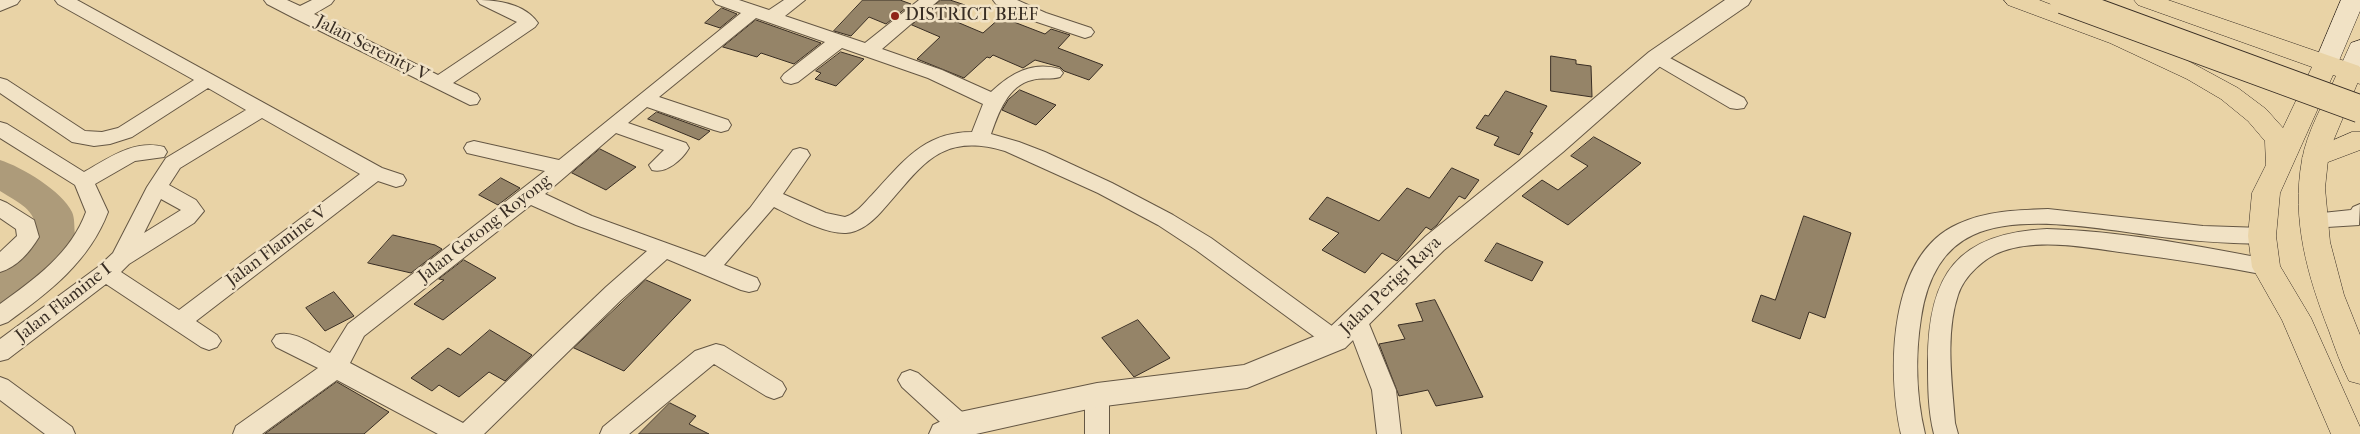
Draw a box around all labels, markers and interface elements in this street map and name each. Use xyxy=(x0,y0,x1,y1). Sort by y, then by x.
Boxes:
place label: DISTRICT BEEF xyxy=(905,5,1038,27)
marker: DISTRICT BEEF xyxy=(889,10,901,22)
street label: Jalan Serenity V xyxy=(312,11,432,87)
street label: Jalan Gotong Royong xyxy=(414,170,556,288)
street label: Jalan Flamine V xyxy=(222,202,332,292)
street label: Jalan Perigi Raya xyxy=(1336,232,1446,340)
street label: Jalan Flamine I xyxy=(12,259,116,347)

